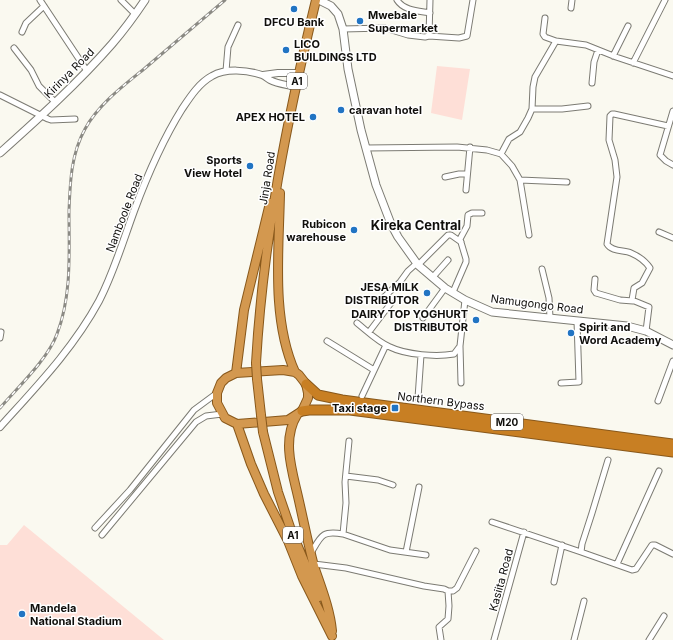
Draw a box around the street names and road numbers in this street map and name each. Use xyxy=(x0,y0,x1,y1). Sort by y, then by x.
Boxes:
street label: Kirinya Road xyxy=(41,45,97,101)
road number: A1 xyxy=(287,73,307,89)
street label: Jinja Road xyxy=(256,150,278,206)
street label: Namboole Road xyxy=(103,172,145,254)
street label: Namugongo Road xyxy=(490,291,584,317)
street label: Northern Bypass xyxy=(397,389,486,413)
road number: M20 xyxy=(491,414,523,430)
road number: A1 xyxy=(283,527,303,543)
street label: Kasiita Road xyxy=(486,547,516,613)

